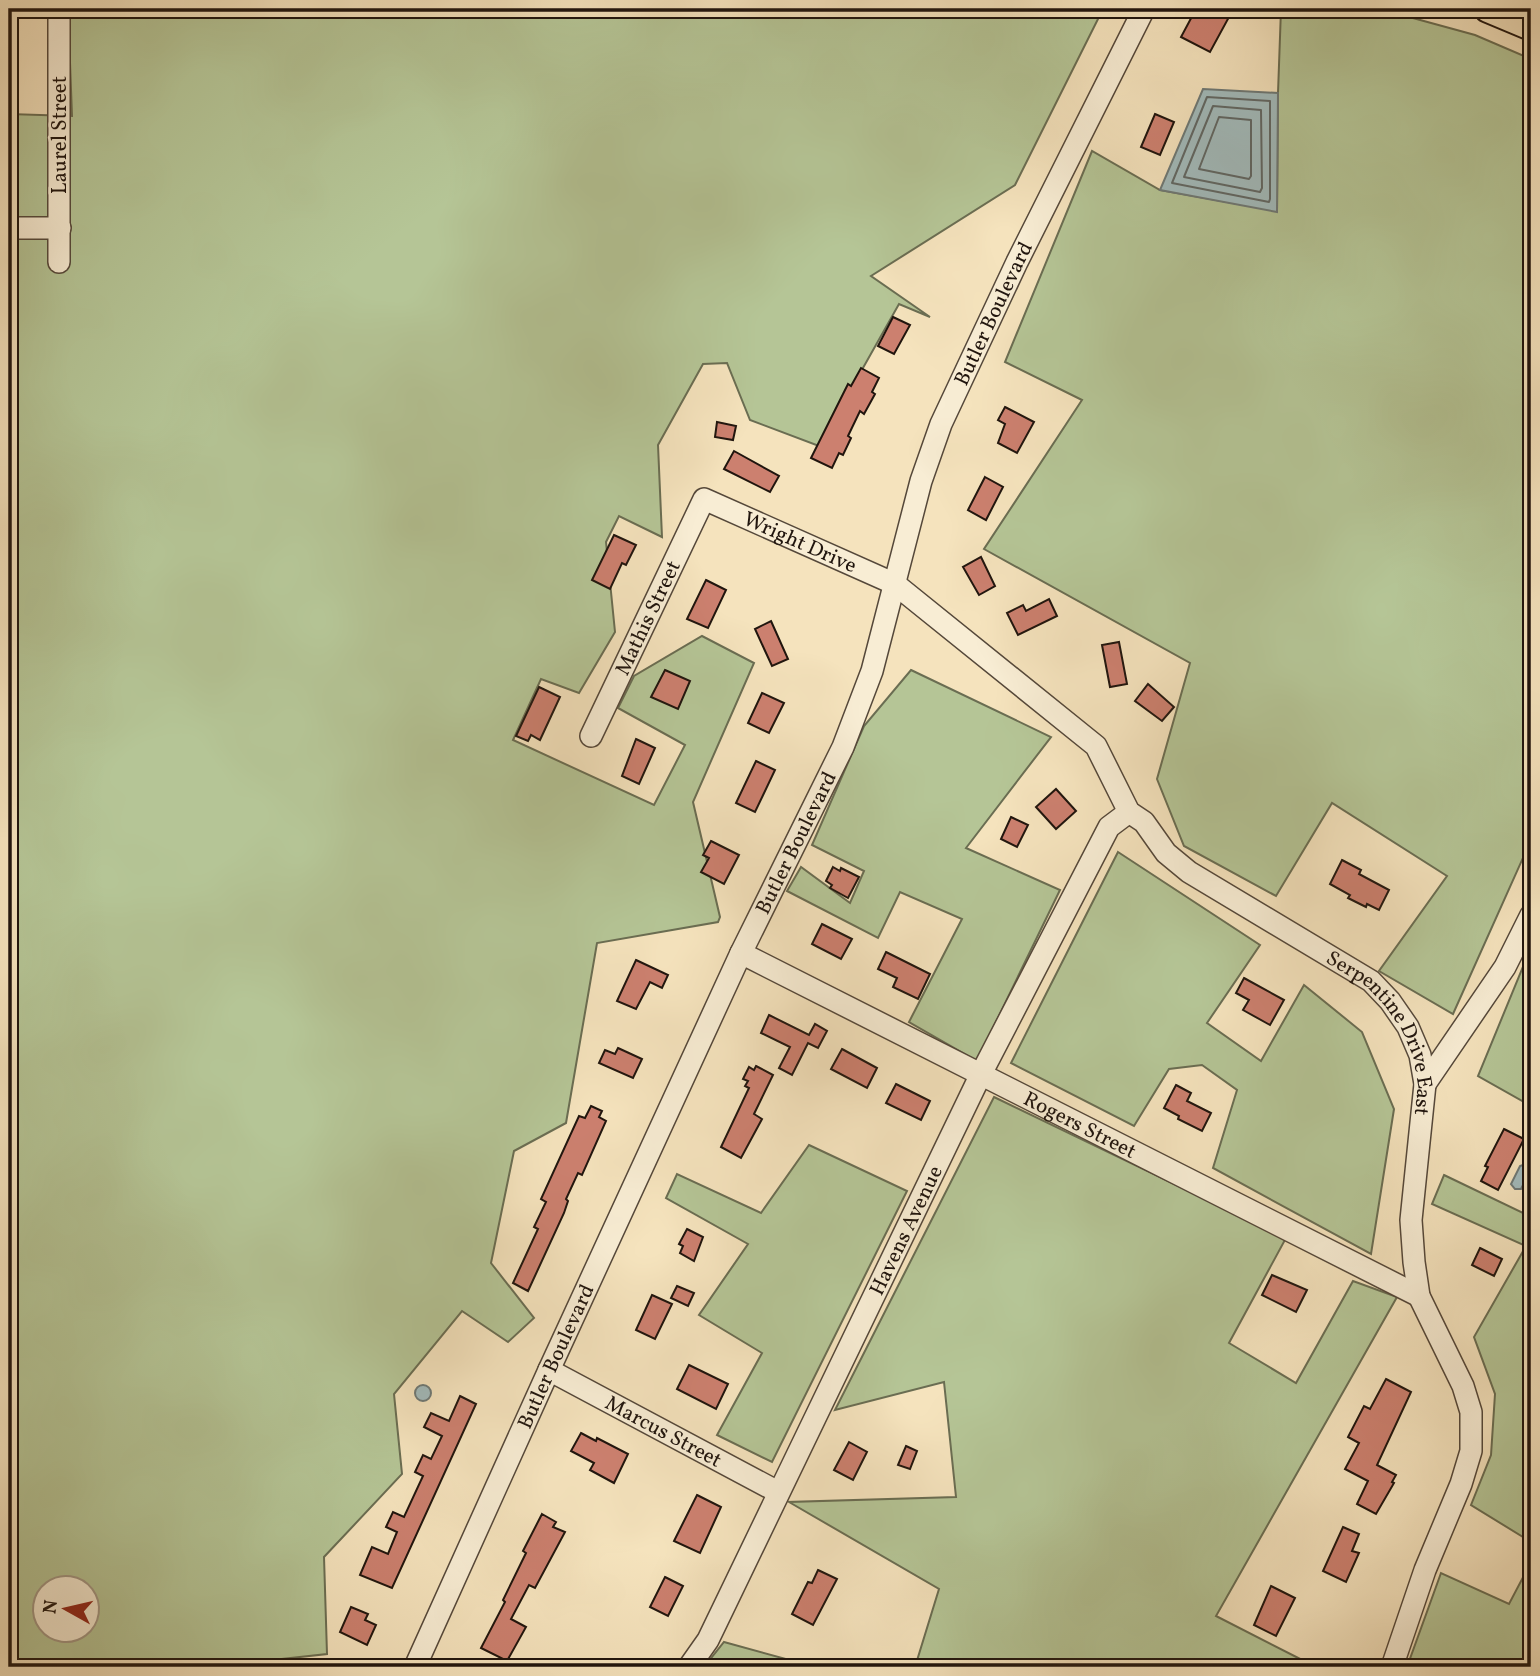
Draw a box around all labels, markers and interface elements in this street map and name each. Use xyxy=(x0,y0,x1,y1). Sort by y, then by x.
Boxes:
street label: Laurel Street xyxy=(46,76,75,194)
street label: Butler Boulevard xyxy=(948,237,1041,391)
street label: Wright Drive xyxy=(738,505,861,581)
street label: Mathis Street xyxy=(609,556,689,681)
street label: Butler Boulevard xyxy=(749,767,845,920)
street label: Serpentine Drive East xyxy=(1320,944,1439,1117)
street label: Rogers Street xyxy=(1018,1085,1141,1167)
street label: Havens Avenue xyxy=(863,1161,951,1301)
street label: Butler Boulevard xyxy=(511,1280,603,1434)
street label: Marcus Street xyxy=(600,1389,727,1475)
north arrow xyxy=(32,1574,102,1644)
text: N xyxy=(37,1598,65,1616)

